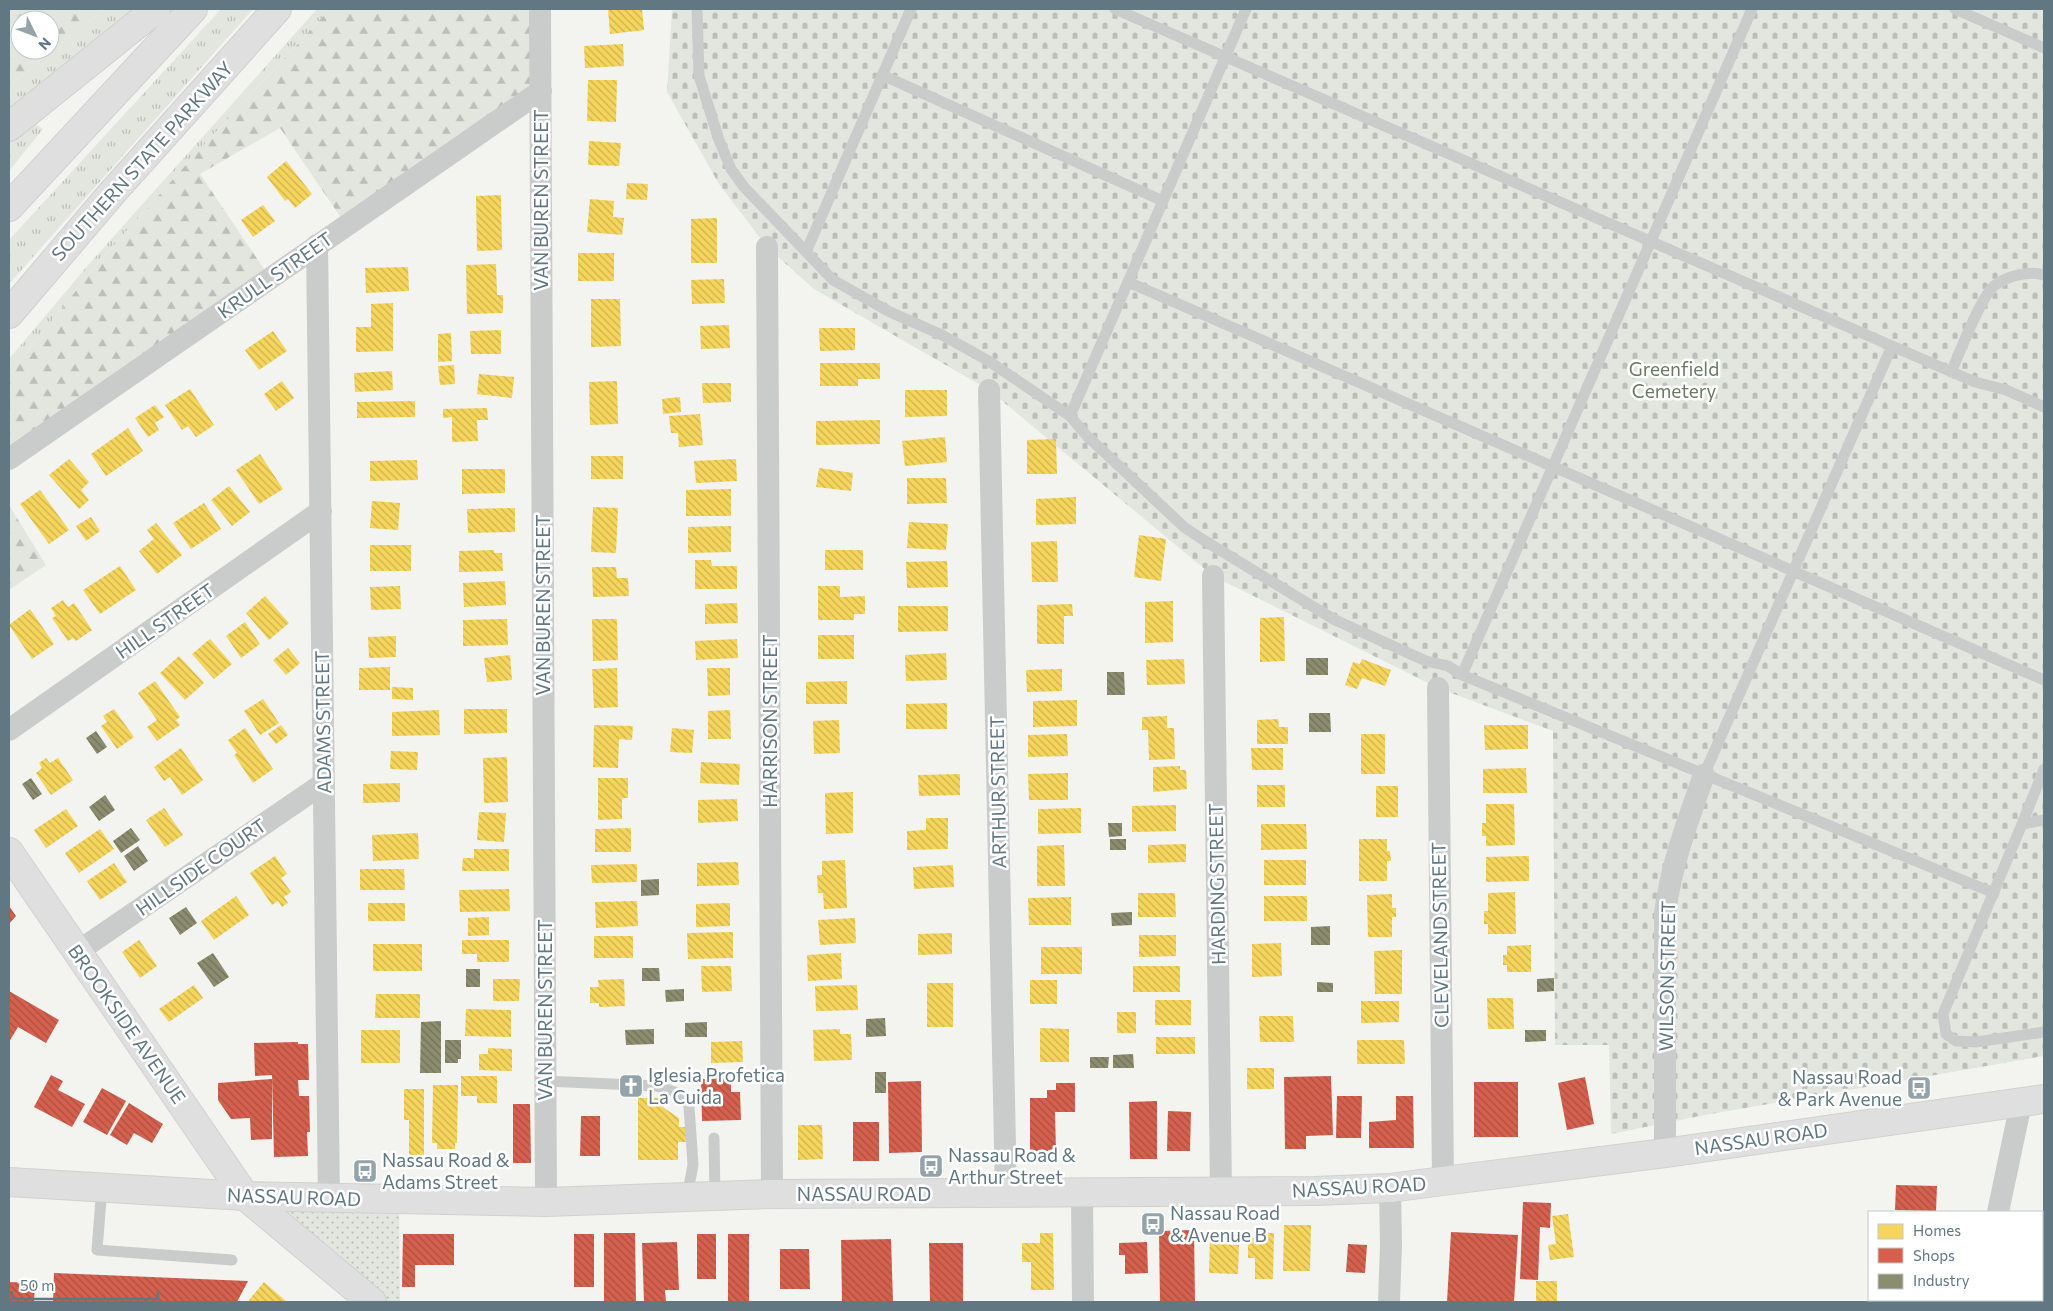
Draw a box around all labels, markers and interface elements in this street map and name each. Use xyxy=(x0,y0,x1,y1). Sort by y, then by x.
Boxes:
north arrow xyxy=(10,10,60,60)
text: N xyxy=(35,34,55,54)
street label: SOUTHERN STATE PARKWAY xyxy=(46,56,237,265)
street label: VAN BUREN STREET xyxy=(529,109,552,291)
street label: KRULL STREET xyxy=(213,226,337,323)
park label: Greenfield Cemetery xyxy=(1629,357,1719,402)
street label: VAN BUREN STREET xyxy=(531,514,554,696)
street label: HILL STREET xyxy=(111,578,219,663)
street label: HARRISON STREET xyxy=(758,634,781,808)
street label: ADAMS STREET xyxy=(310,650,335,794)
street label: ARTHUR STREET xyxy=(985,715,1010,869)
street label: HARDING STREET xyxy=(1204,803,1229,965)
street label: HILLSIDE COURT xyxy=(131,813,270,920)
street label: CLEVELAND STREET xyxy=(1426,842,1453,1028)
street label: WILSON STREET xyxy=(1654,900,1679,1052)
street label: VAN BUREN STREET xyxy=(533,919,556,1101)
street label: BROOKSIDE AVENUE xyxy=(64,940,191,1108)
place label: Iglesia Profetica La Cuida xyxy=(648,1063,785,1108)
place label: Nassau Road & Park Avenue xyxy=(1778,1065,1902,1110)
church icon: Iglesia Profetica La Cuida xyxy=(618,1073,644,1099)
bus stop icon: Nassau Road & Park Avenue xyxy=(1906,1075,1932,1101)
street label: NASSAU ROAD xyxy=(1693,1118,1829,1159)
place label: Nassau Road & Arthur Street xyxy=(948,1143,1076,1188)
place label: Nassau Road & Adams Street xyxy=(382,1148,510,1193)
bus stop icon: Nassau Road & Arthur Street xyxy=(918,1153,944,1179)
bus stop icon: Nassau Road & Adams Street xyxy=(352,1158,378,1184)
street label: NASSAU ROAD xyxy=(1291,1172,1427,1201)
street label: NASSAU ROAD xyxy=(797,1182,931,1205)
street label: NASSAU ROAD xyxy=(227,1183,362,1210)
place label: Nassau Road & Avenue B xyxy=(1170,1201,1280,1246)
bus stop icon: Nassau Road & Avenue B xyxy=(1140,1211,1166,1237)
legend xyxy=(1868,1211,2043,1301)
text: Homes xyxy=(1913,1221,1961,1239)
text: Shops xyxy=(1913,1246,1955,1264)
scale bar xyxy=(12,1268,159,1300)
text: Industry xyxy=(1913,1271,1970,1289)
text: 50 m xyxy=(20,1276,54,1294)

